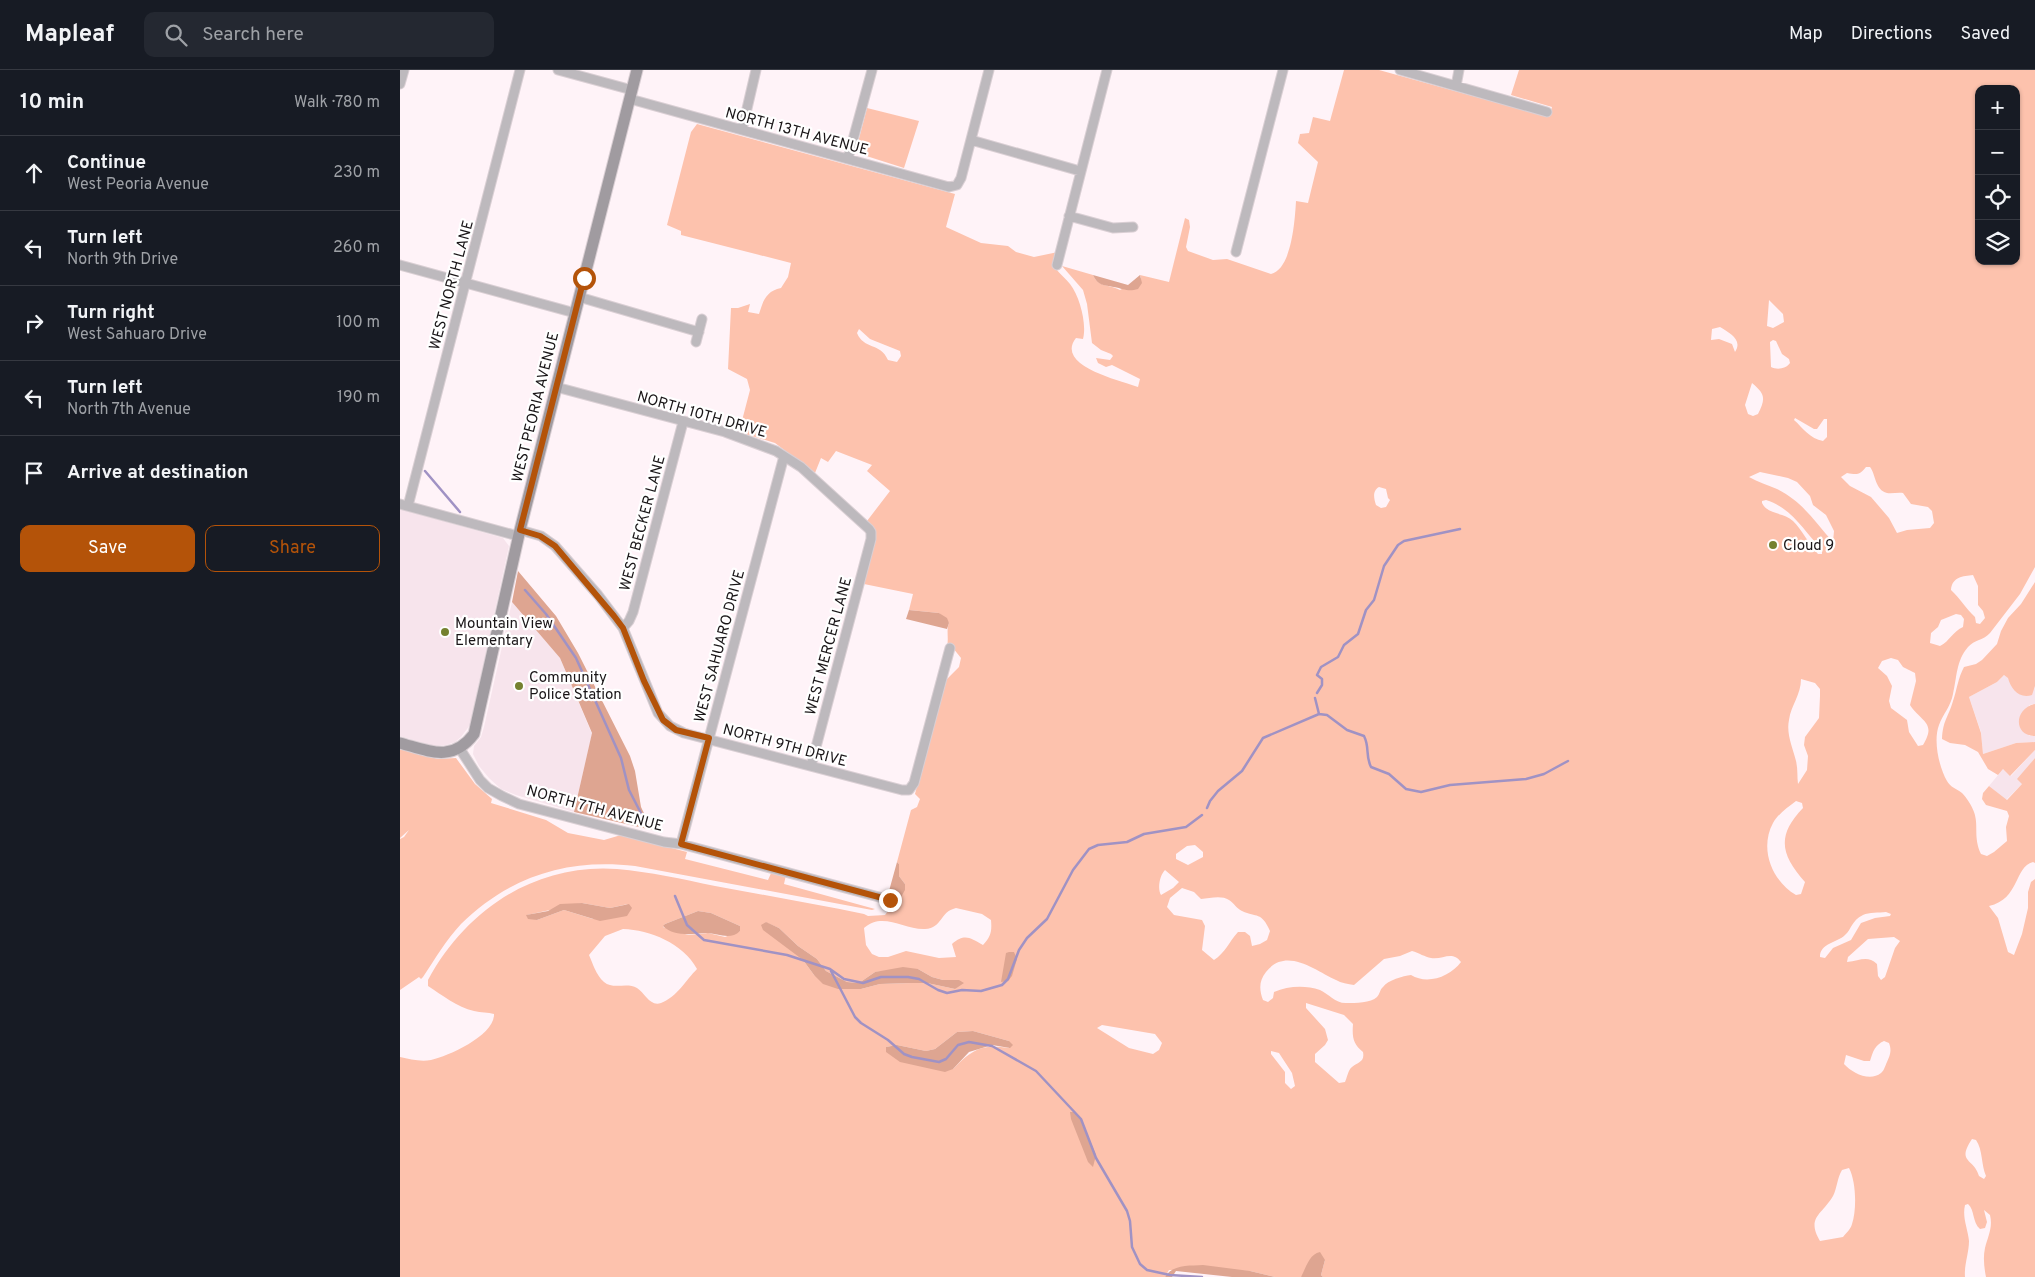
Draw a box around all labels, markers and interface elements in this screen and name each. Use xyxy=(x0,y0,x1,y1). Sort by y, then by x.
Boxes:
search box xyxy=(144,12,494,57)
text: Mapleaf xyxy=(25,20,114,50)
icon: search xyxy=(162,21,190,49)
text: Search here xyxy=(202,23,304,47)
text: Map xyxy=(1789,23,1823,46)
text: Directions xyxy=(1851,23,1933,46)
text: Saved xyxy=(1961,23,2010,46)
map controls xyxy=(1975,85,2020,265)
button: + xyxy=(1975,85,2020,130)
text: 10 min xyxy=(20,89,84,116)
text: Walk · 780 m xyxy=(294,93,380,113)
street label: NORTH 13TH AVENUE xyxy=(723,104,870,161)
button: − xyxy=(1975,130,2020,175)
text: Continue xyxy=(67,151,146,175)
icon: ahead xyxy=(20,159,48,187)
text: 230 m xyxy=(333,163,380,183)
text: West Peoria Avenue xyxy=(67,175,209,195)
button: locate xyxy=(1975,175,2020,220)
street label: WEST NORTH LANE xyxy=(426,218,479,352)
button: layers xyxy=(1975,220,2020,265)
text: Turn left xyxy=(67,226,143,250)
icon: left xyxy=(20,234,48,262)
text: 260 m xyxy=(333,238,380,258)
text: North 9th Drive xyxy=(67,250,178,270)
route start xyxy=(573,267,596,290)
text: Turn right xyxy=(67,301,155,325)
icon: right xyxy=(20,309,48,337)
text: 100 m xyxy=(336,313,380,333)
text: West Sahuaro Drive xyxy=(67,325,207,345)
street label: WEST PEORIA AVENUE xyxy=(509,330,564,485)
text: Turn left xyxy=(67,376,143,400)
icon: left xyxy=(20,384,48,412)
text: 190 m xyxy=(337,388,380,408)
street label: NORTH 10TH DRIVE xyxy=(634,388,769,443)
text: North 7th Avenue xyxy=(67,400,191,420)
street label: WEST BECKER LANE xyxy=(616,453,671,593)
icon: arrive xyxy=(20,459,48,487)
text: Arrive at destination xyxy=(67,461,248,485)
button: Save xyxy=(20,525,195,572)
button: Share xyxy=(205,525,380,572)
place label: Cloud 9 xyxy=(1783,537,1834,556)
marker: Cloud 9 xyxy=(1767,539,1779,551)
street label: WEST SAHUARO DRIVE xyxy=(691,568,750,725)
street label: WEST MERCER LANE xyxy=(802,575,857,718)
place label: Mountain View Elementary xyxy=(455,615,553,651)
marker: Mountain View Elementary xyxy=(439,626,451,638)
place label: Community Police Station xyxy=(529,669,622,705)
marker: Community Police Station xyxy=(513,680,525,692)
street label: NORTH 9TH DRIVE xyxy=(720,721,849,772)
street label: NORTH 7TH AVENUE xyxy=(524,782,665,837)
route end xyxy=(879,889,902,912)

